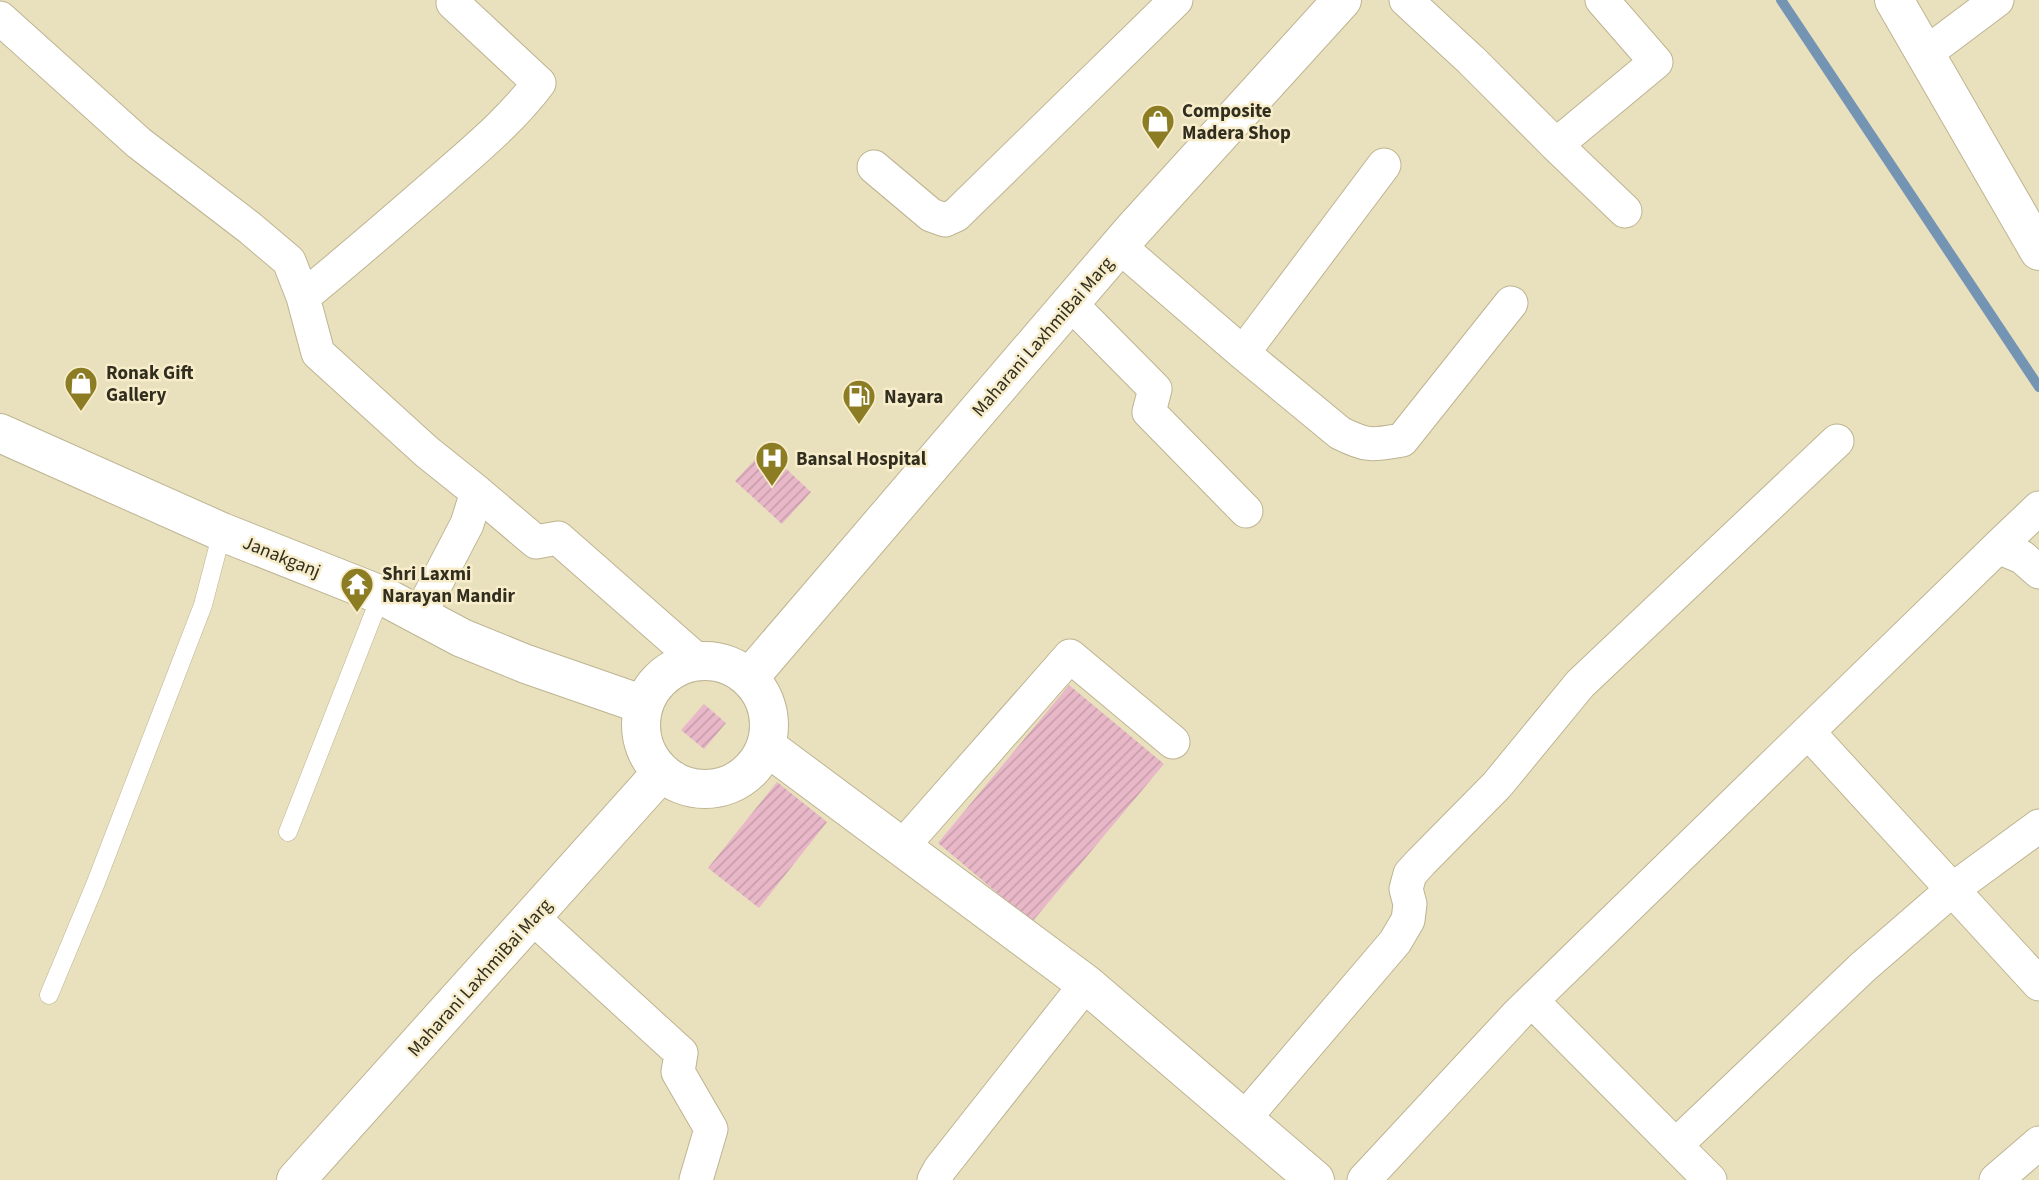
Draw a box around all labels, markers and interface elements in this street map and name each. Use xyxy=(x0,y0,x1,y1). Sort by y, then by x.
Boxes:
place label: Composite Madera Shop xyxy=(1182,98,1291,147)
shop icon: Composite Madera Shop xyxy=(1139,102,1177,151)
street label: Maharani LaxhmiBai Marg xyxy=(966,251,1121,423)
place label: Ronak Gift Gallery xyxy=(106,360,194,409)
shop icon: Ronak Gift Gallery xyxy=(62,364,100,413)
fuel station icon: Nayara xyxy=(840,377,878,426)
place label: Nayara xyxy=(884,384,943,411)
hospital icon: Bansal Hospital xyxy=(753,439,791,488)
place label: Bansal Hospital xyxy=(796,446,927,473)
street label: Janakganj xyxy=(238,530,324,585)
place label: Shri Laxmi Narayan Mandir xyxy=(382,561,515,610)
temple icon: Shri Laxmi Narayan Mandir xyxy=(338,565,376,614)
street label: Maharani LaxhmiBai Marg xyxy=(402,893,559,1063)

